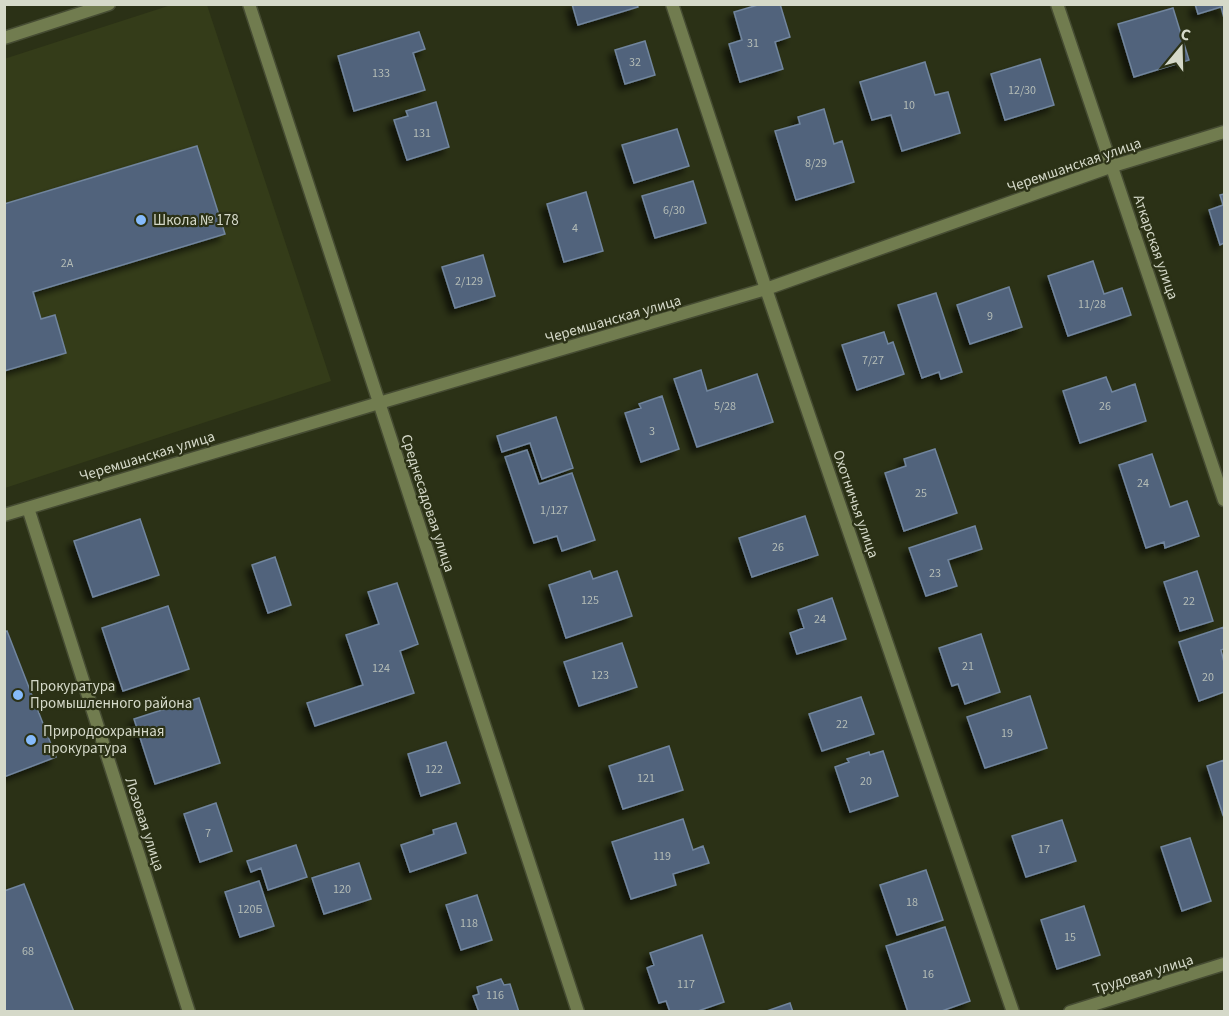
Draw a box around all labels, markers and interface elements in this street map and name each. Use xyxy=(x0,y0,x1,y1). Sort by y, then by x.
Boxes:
north arrow xyxy=(1151,18,1211,78)
text: С xyxy=(1178,23,1194,47)
house number: 31 xyxy=(747,35,759,52)
house number: 32 xyxy=(629,54,641,71)
house number: 133 xyxy=(372,65,390,82)
house number: 12/30 xyxy=(1008,82,1036,99)
house number: 10 xyxy=(903,97,915,114)
house number: 131 xyxy=(413,125,431,142)
street label: Черемшанская улица xyxy=(1004,133,1144,198)
house number: 8/29 xyxy=(805,155,827,172)
street label: Аткарская улица xyxy=(1128,192,1183,302)
house number: 6/30 xyxy=(663,202,685,219)
place label: Школа № 178 xyxy=(153,210,239,231)
marker: Школа № 178 xyxy=(134,213,148,227)
house number: 4 xyxy=(572,220,578,237)
house number: 2А xyxy=(61,255,74,272)
house number: 2/129 xyxy=(455,273,483,290)
street label: Черемшанская улица xyxy=(543,290,684,349)
house number: 11/28 xyxy=(1078,296,1106,313)
house number: 9 xyxy=(987,308,993,325)
house number: 7/27 xyxy=(862,352,884,369)
house number: 5/28 xyxy=(714,398,736,415)
house number: 26 xyxy=(1099,398,1111,415)
house number: 3 xyxy=(649,423,655,440)
street label: Черемшанская улица xyxy=(77,426,217,487)
street label: Среднесадовая улица xyxy=(395,432,460,575)
street label: Охотничья улица xyxy=(827,447,884,561)
house number: 24 xyxy=(1137,475,1149,492)
house number: 25 xyxy=(915,485,927,502)
house number: 1/127 xyxy=(540,502,568,519)
house number: 26 xyxy=(772,539,784,556)
house number: 23 xyxy=(929,565,941,582)
house number: 125 xyxy=(581,592,599,609)
house number: 22 xyxy=(1183,593,1195,610)
house number: 24 xyxy=(814,611,826,628)
house number: 21 xyxy=(962,658,974,675)
house number: 124 xyxy=(372,660,390,677)
house number: 123 xyxy=(591,667,609,684)
house number: 20 xyxy=(1202,669,1214,686)
place label: Прокуратура Промышленного района xyxy=(30,676,192,714)
marker: Прокуратура Промышленного района xyxy=(11,688,25,702)
house number: 22 xyxy=(836,716,848,733)
place label: Природоохранная прокуратура xyxy=(43,721,164,759)
house number: 19 xyxy=(1001,725,1013,742)
marker: Природоохранная прокуратура xyxy=(24,733,38,747)
house number: 122 xyxy=(425,761,443,778)
house number: 121 xyxy=(637,770,655,787)
house number: 20 xyxy=(860,773,872,790)
street label: Лозовая улица xyxy=(119,775,170,874)
house number: 7 xyxy=(205,825,211,842)
house number: 17 xyxy=(1038,841,1050,858)
house number: 119 xyxy=(653,848,671,865)
house number: 120 xyxy=(333,881,351,898)
house number: 18 xyxy=(906,894,918,911)
house number: 120Б xyxy=(238,901,262,918)
house number: 118 xyxy=(460,915,478,932)
house number: 15 xyxy=(1064,929,1076,946)
house number: 68 xyxy=(22,943,34,960)
street label: Трудовая улица xyxy=(1090,949,1196,1000)
house number: 16 xyxy=(922,966,934,983)
house number: 117 xyxy=(677,976,695,993)
house number: 116 xyxy=(486,987,504,1004)

